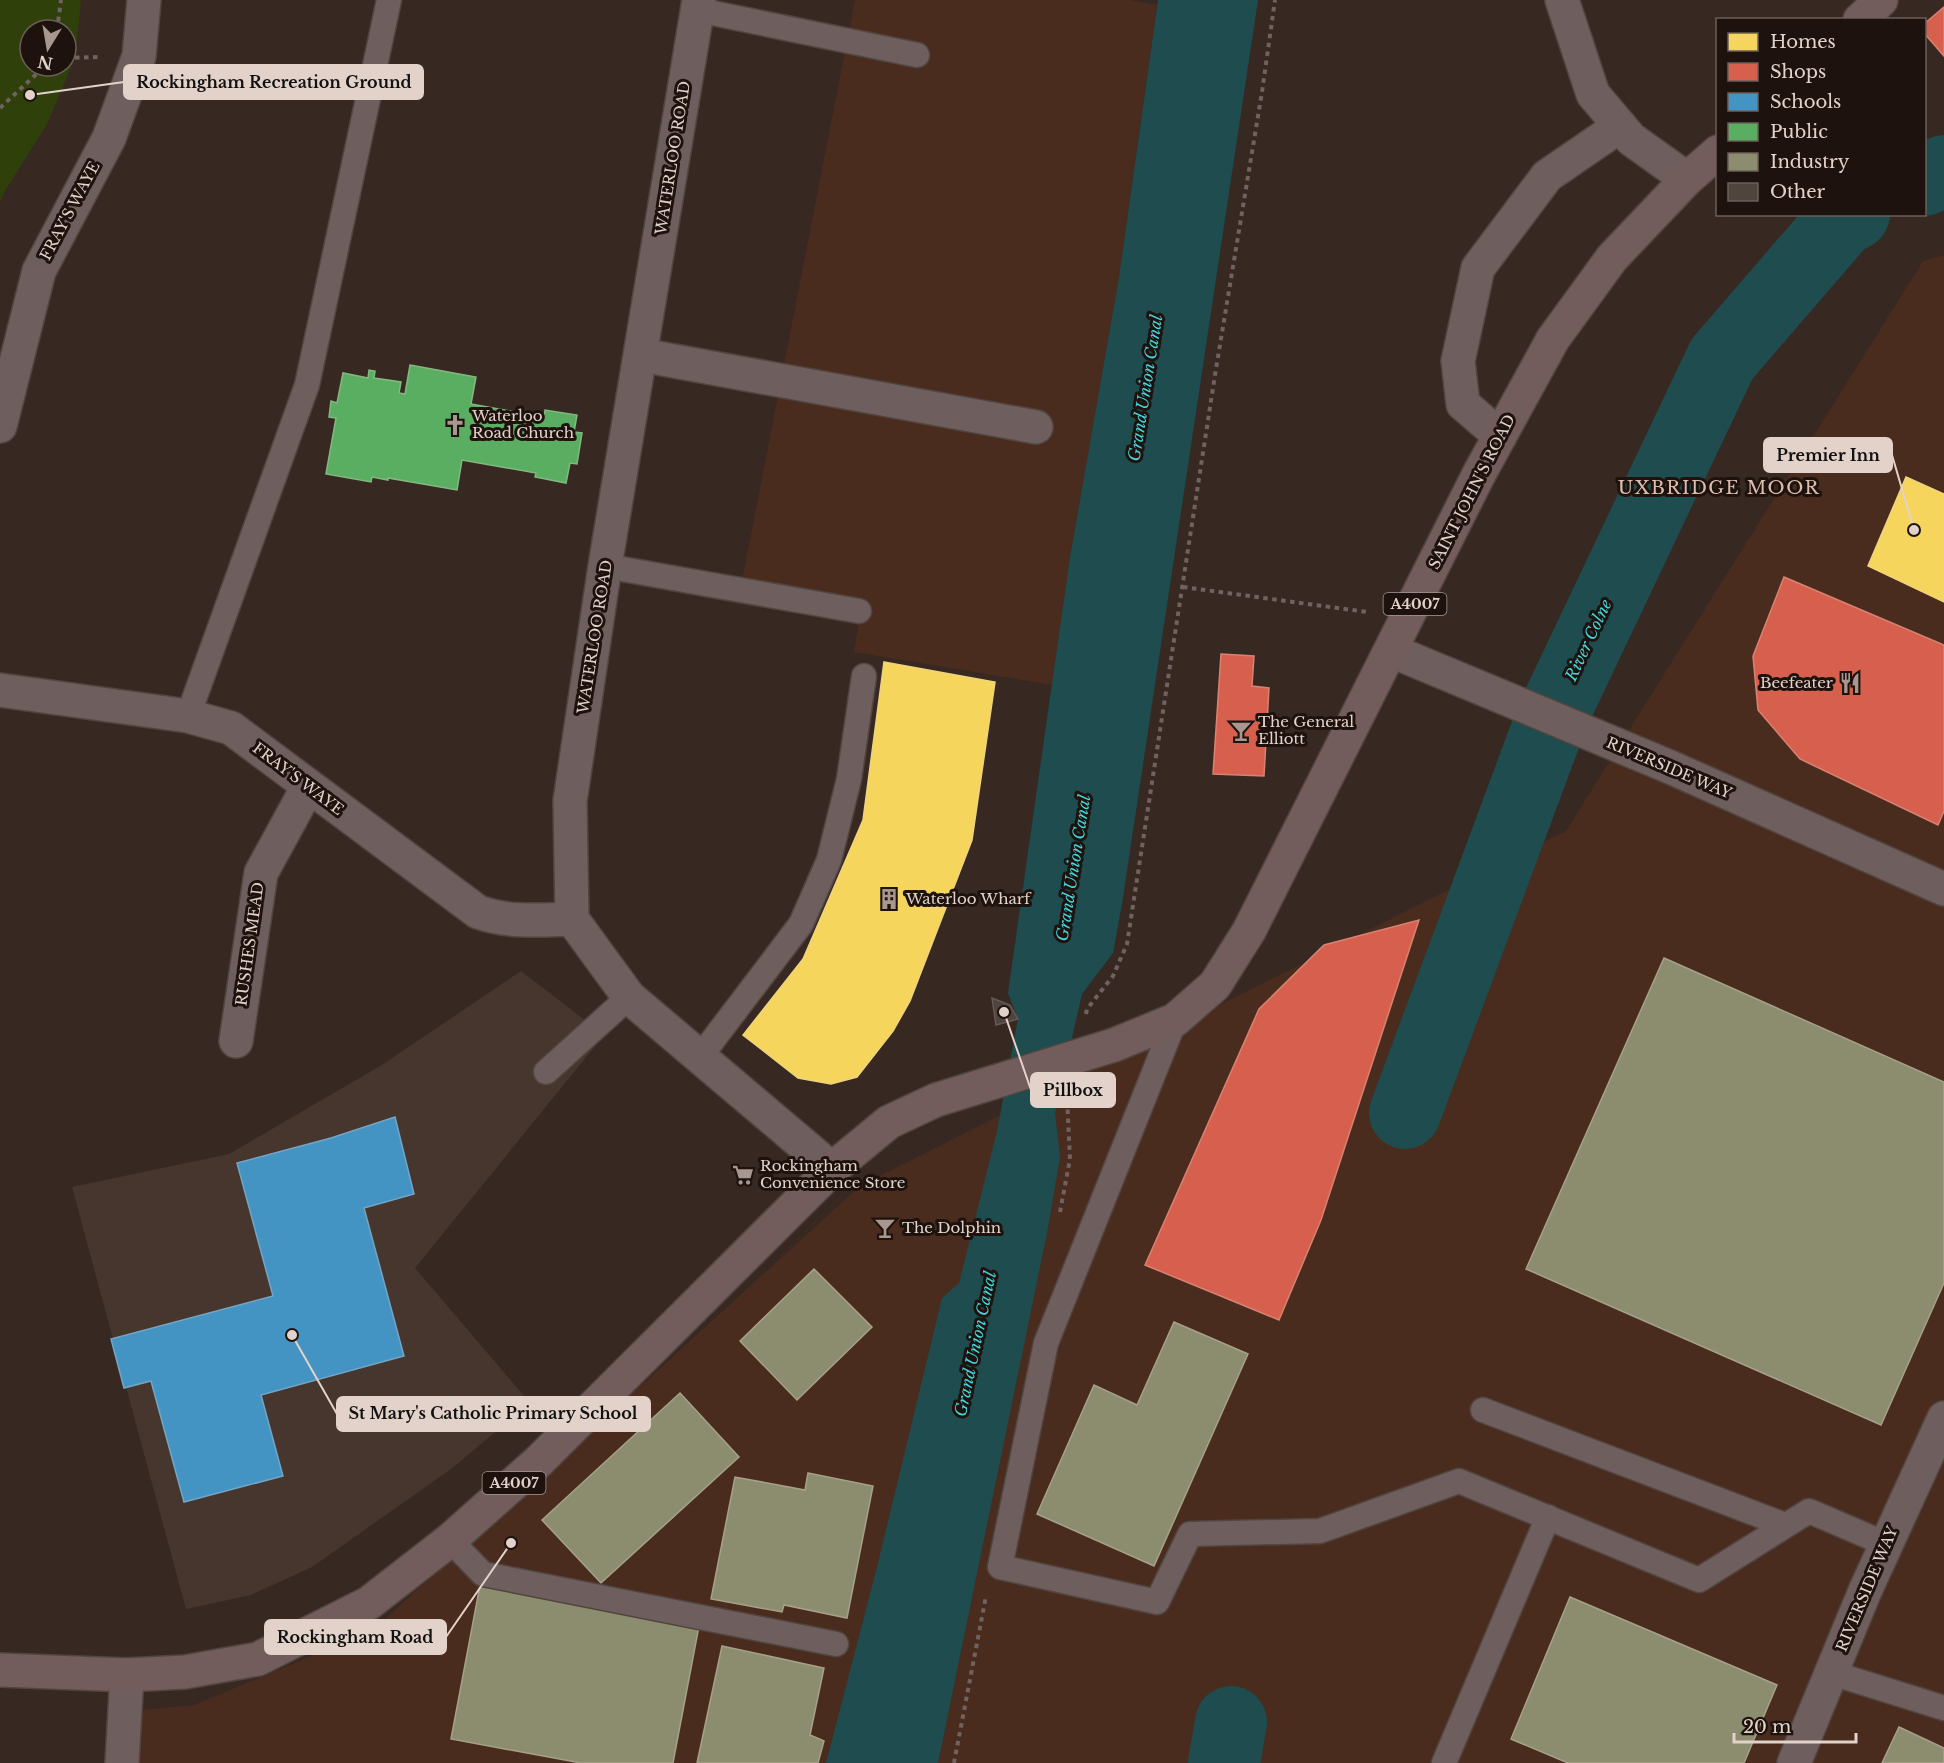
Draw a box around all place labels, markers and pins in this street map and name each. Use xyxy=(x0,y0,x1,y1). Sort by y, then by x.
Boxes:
callout: Rockingham Recreation Ground xyxy=(124,65,423,99)
place label: Waterloo Road Church xyxy=(471,406,574,442)
church icon: Waterloo Road Church xyxy=(443,413,467,437)
callout: Premier Inn xyxy=(1764,438,1892,472)
restaurant icon: Beefeater xyxy=(1838,671,1862,695)
place label: Beefeater xyxy=(1760,673,1834,692)
place label: The General Elliott xyxy=(1258,712,1354,748)
bar icon: The General Elliott xyxy=(1229,719,1253,743)
building icon: Waterloo Wharf xyxy=(877,887,901,911)
place label: Waterloo Wharf xyxy=(905,889,1032,908)
callout: Pillbox xyxy=(1031,1073,1115,1107)
place label: Rockingham Convenience Store xyxy=(760,1156,905,1192)
supermarket icon: Rockingham Convenience Store xyxy=(731,1163,755,1187)
bar icon: The Dolphin xyxy=(873,1216,897,1240)
place label: The Dolphin xyxy=(902,1218,1001,1237)
callout: St Mary's Catholic Primary School xyxy=(337,1397,650,1431)
callout: Rockingham Road xyxy=(265,1620,446,1654)

